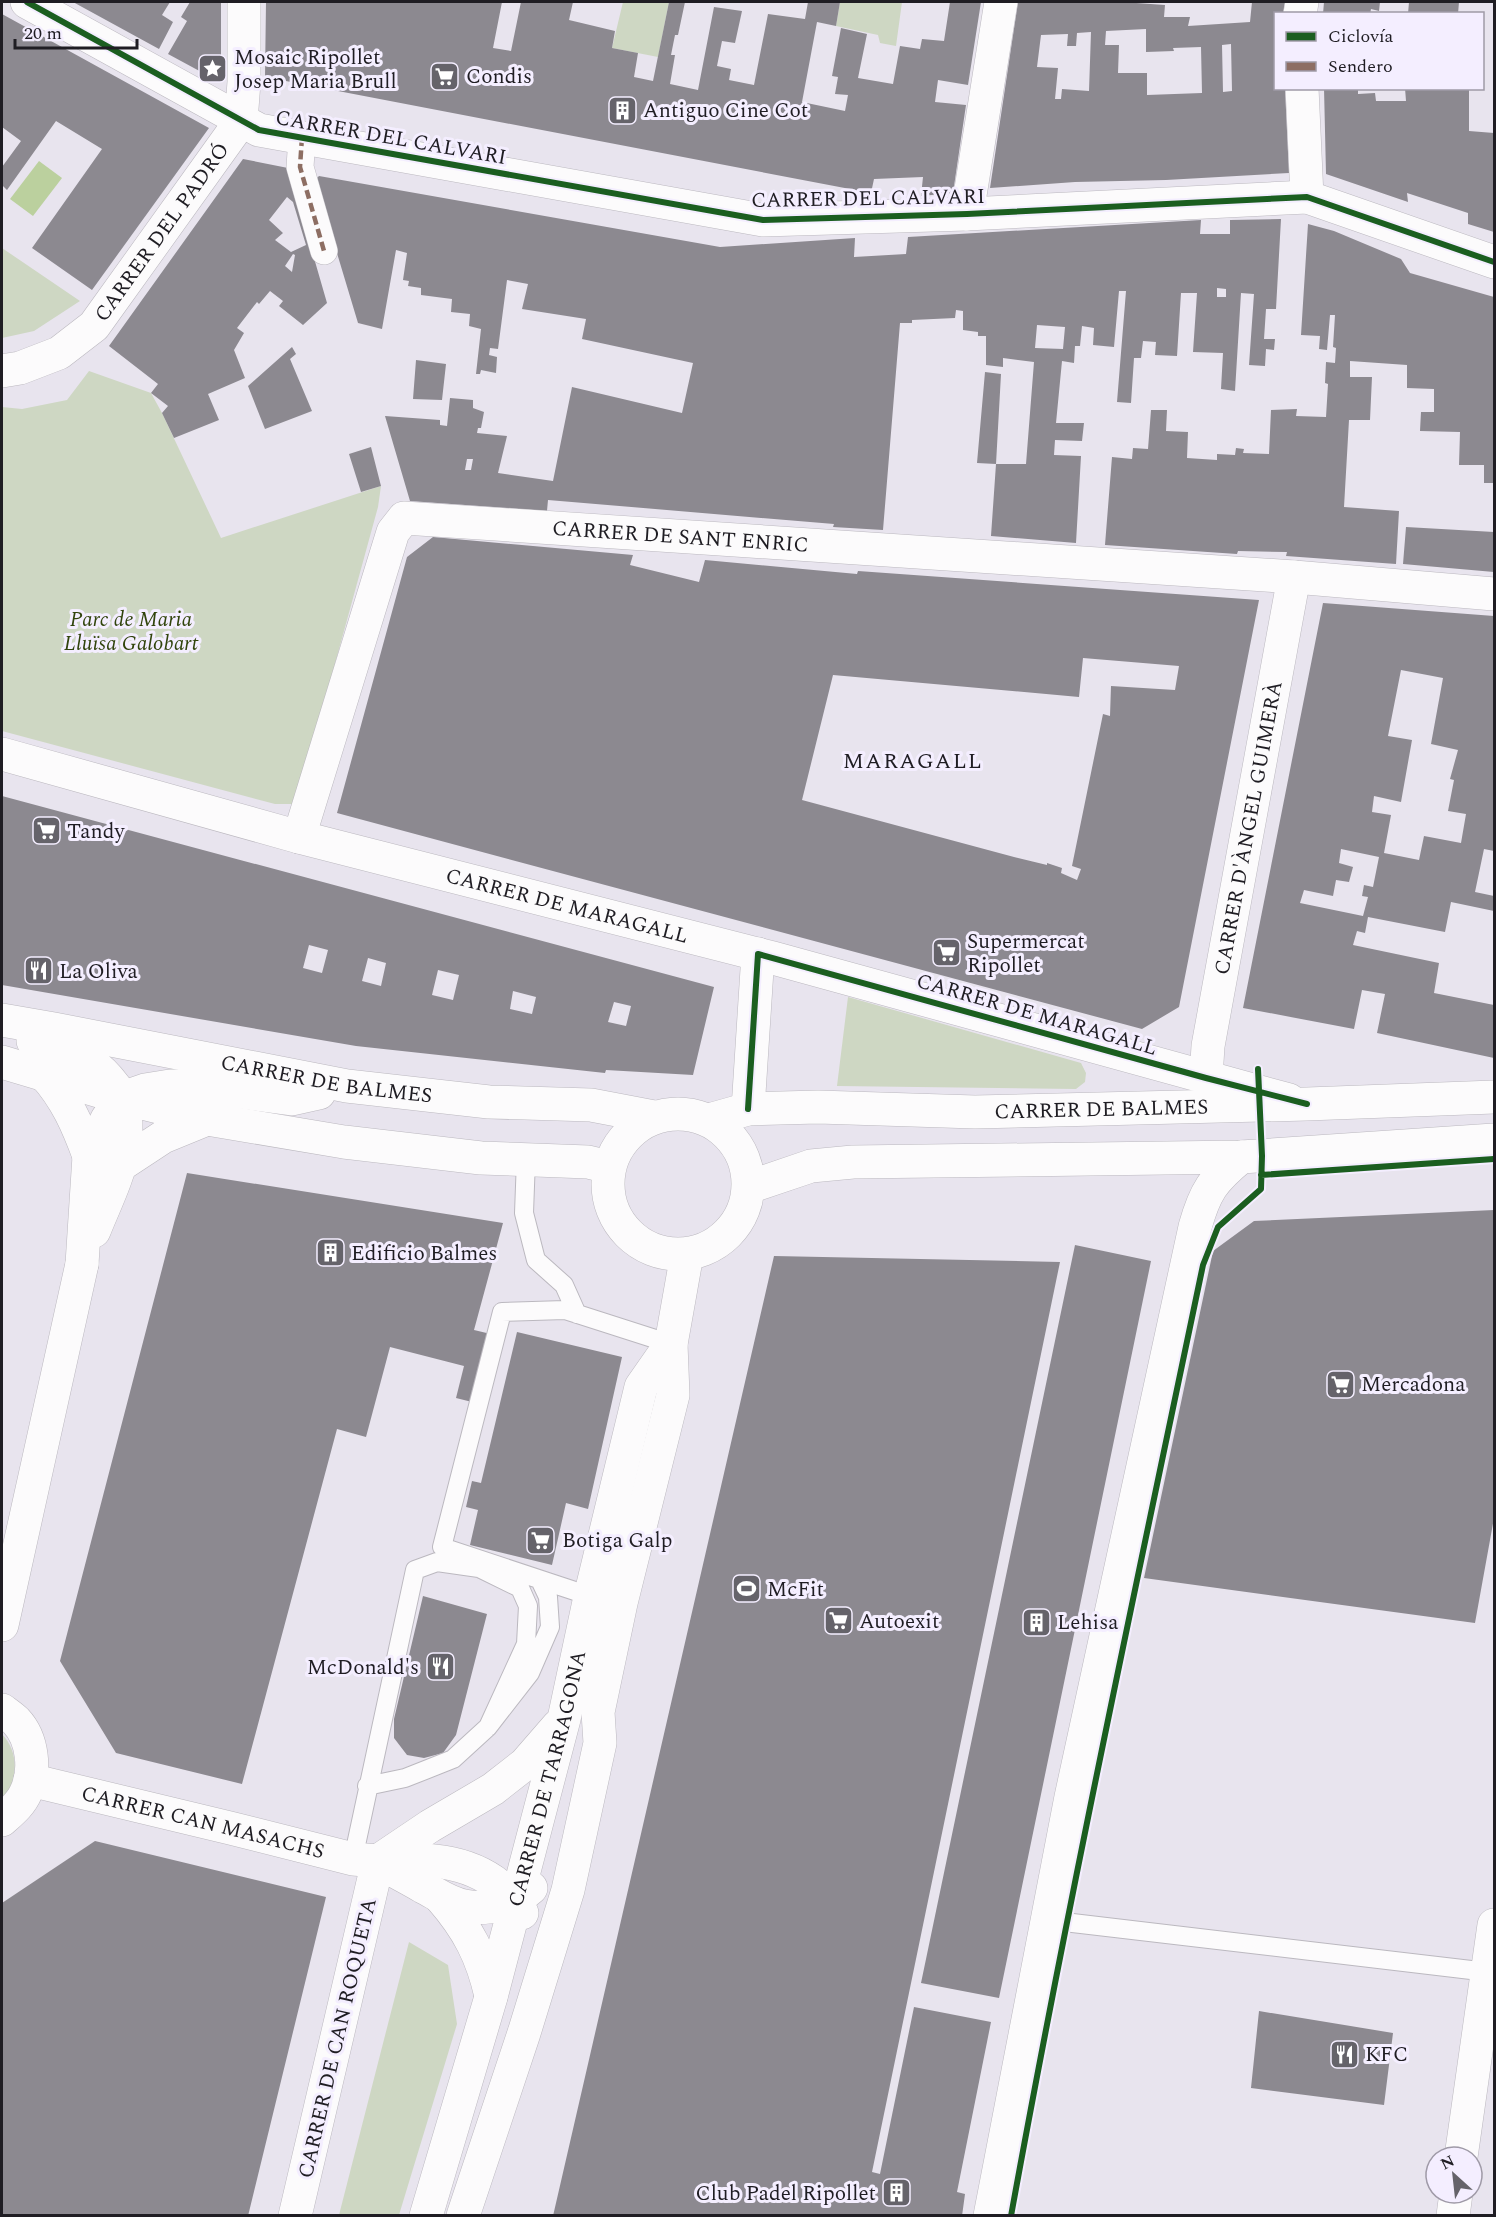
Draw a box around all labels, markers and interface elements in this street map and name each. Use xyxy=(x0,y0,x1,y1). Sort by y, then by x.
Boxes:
scale bar xyxy=(15,12,136,50)
legend xyxy=(1274,12,1484,90)
text: 20 m xyxy=(24,20,62,47)
text: Ciclovía xyxy=(1328,23,1394,50)
place label: Mosaic Ripollet Josep Maria Brull xyxy=(234,42,397,98)
place icon: Mosaic Ripollet Josep Maria Brull xyxy=(197,53,229,85)
text: Sendero xyxy=(1328,53,1393,80)
supermarket icon: Condis xyxy=(429,60,461,92)
place label: Condis xyxy=(466,61,532,93)
building icon: Antiguo Cine Cot xyxy=(606,94,638,126)
place label: Antiguo Cine Cot xyxy=(643,95,808,127)
street label: CARRER DEL CALVARI xyxy=(273,102,509,174)
street label: CARRER DEL PADRÓ xyxy=(87,136,238,329)
street label: CARRER DEL CALVARI xyxy=(751,181,985,217)
street label: CARRER DE SANT ENRIC xyxy=(551,513,810,562)
park label: Parc de Maria Lluïsa Galobart xyxy=(64,604,199,660)
street label: CARRER D'ÀNGEL GUIMERÀ xyxy=(1206,678,1292,977)
district label: MARAGALL xyxy=(843,745,983,778)
supermarket icon: Tandy xyxy=(30,815,62,847)
place label: Tandy xyxy=(67,816,126,848)
street label: CARRER DE MARAGALL xyxy=(442,860,691,953)
place label: Supermercat Ripollet xyxy=(967,926,1085,982)
supermarket icon: Supermercat Ripollet xyxy=(930,937,962,969)
restaurant icon: La Oliva xyxy=(22,955,54,987)
place label: La Oliva xyxy=(59,956,139,988)
street label: CARRER DE MARAGALL xyxy=(913,965,1161,1065)
street label: CARRER DE BALMES xyxy=(218,1047,434,1112)
street label: CARRER DE BALMES xyxy=(994,1091,1209,1129)
building icon: Edificio Balmes xyxy=(314,1237,346,1269)
place label: Edificio Balmes xyxy=(351,1238,497,1270)
supermarket icon: Mercadona xyxy=(1324,1368,1356,1400)
place label: Mercadona xyxy=(1361,1369,1466,1401)
supermarket icon: Botiga Galp xyxy=(525,1524,557,1556)
place label: Botiga Galp xyxy=(562,1525,673,1557)
sports icon: McFit xyxy=(730,1573,762,1605)
place label: McFit xyxy=(767,1574,824,1606)
supermarket icon: Autoexit xyxy=(822,1605,854,1637)
place label: Autoexit xyxy=(859,1606,939,1638)
building icon: Lehisa xyxy=(1020,1606,1052,1638)
place label: Lehisa xyxy=(1057,1607,1119,1639)
street label: CARRER DE TARRAGONA xyxy=(500,1647,595,1911)
restaurant icon: McDonald's xyxy=(424,1651,456,1683)
place label: McDonald's xyxy=(307,1652,419,1684)
street label: CARRER CAN MASACHS xyxy=(78,1778,328,1868)
street label: CARRER DE CAN ROQUETA xyxy=(290,1895,386,2182)
restaurant icon: KFC xyxy=(1328,2038,1360,2070)
place label: KFC xyxy=(1365,2039,1408,2071)
north arrow xyxy=(1424,2145,1484,2205)
text: N xyxy=(1436,2149,1459,2176)
building icon: Club Padel Ripollet xyxy=(881,2177,913,2209)
place label: Club Padel Ripollet xyxy=(695,2178,876,2210)

